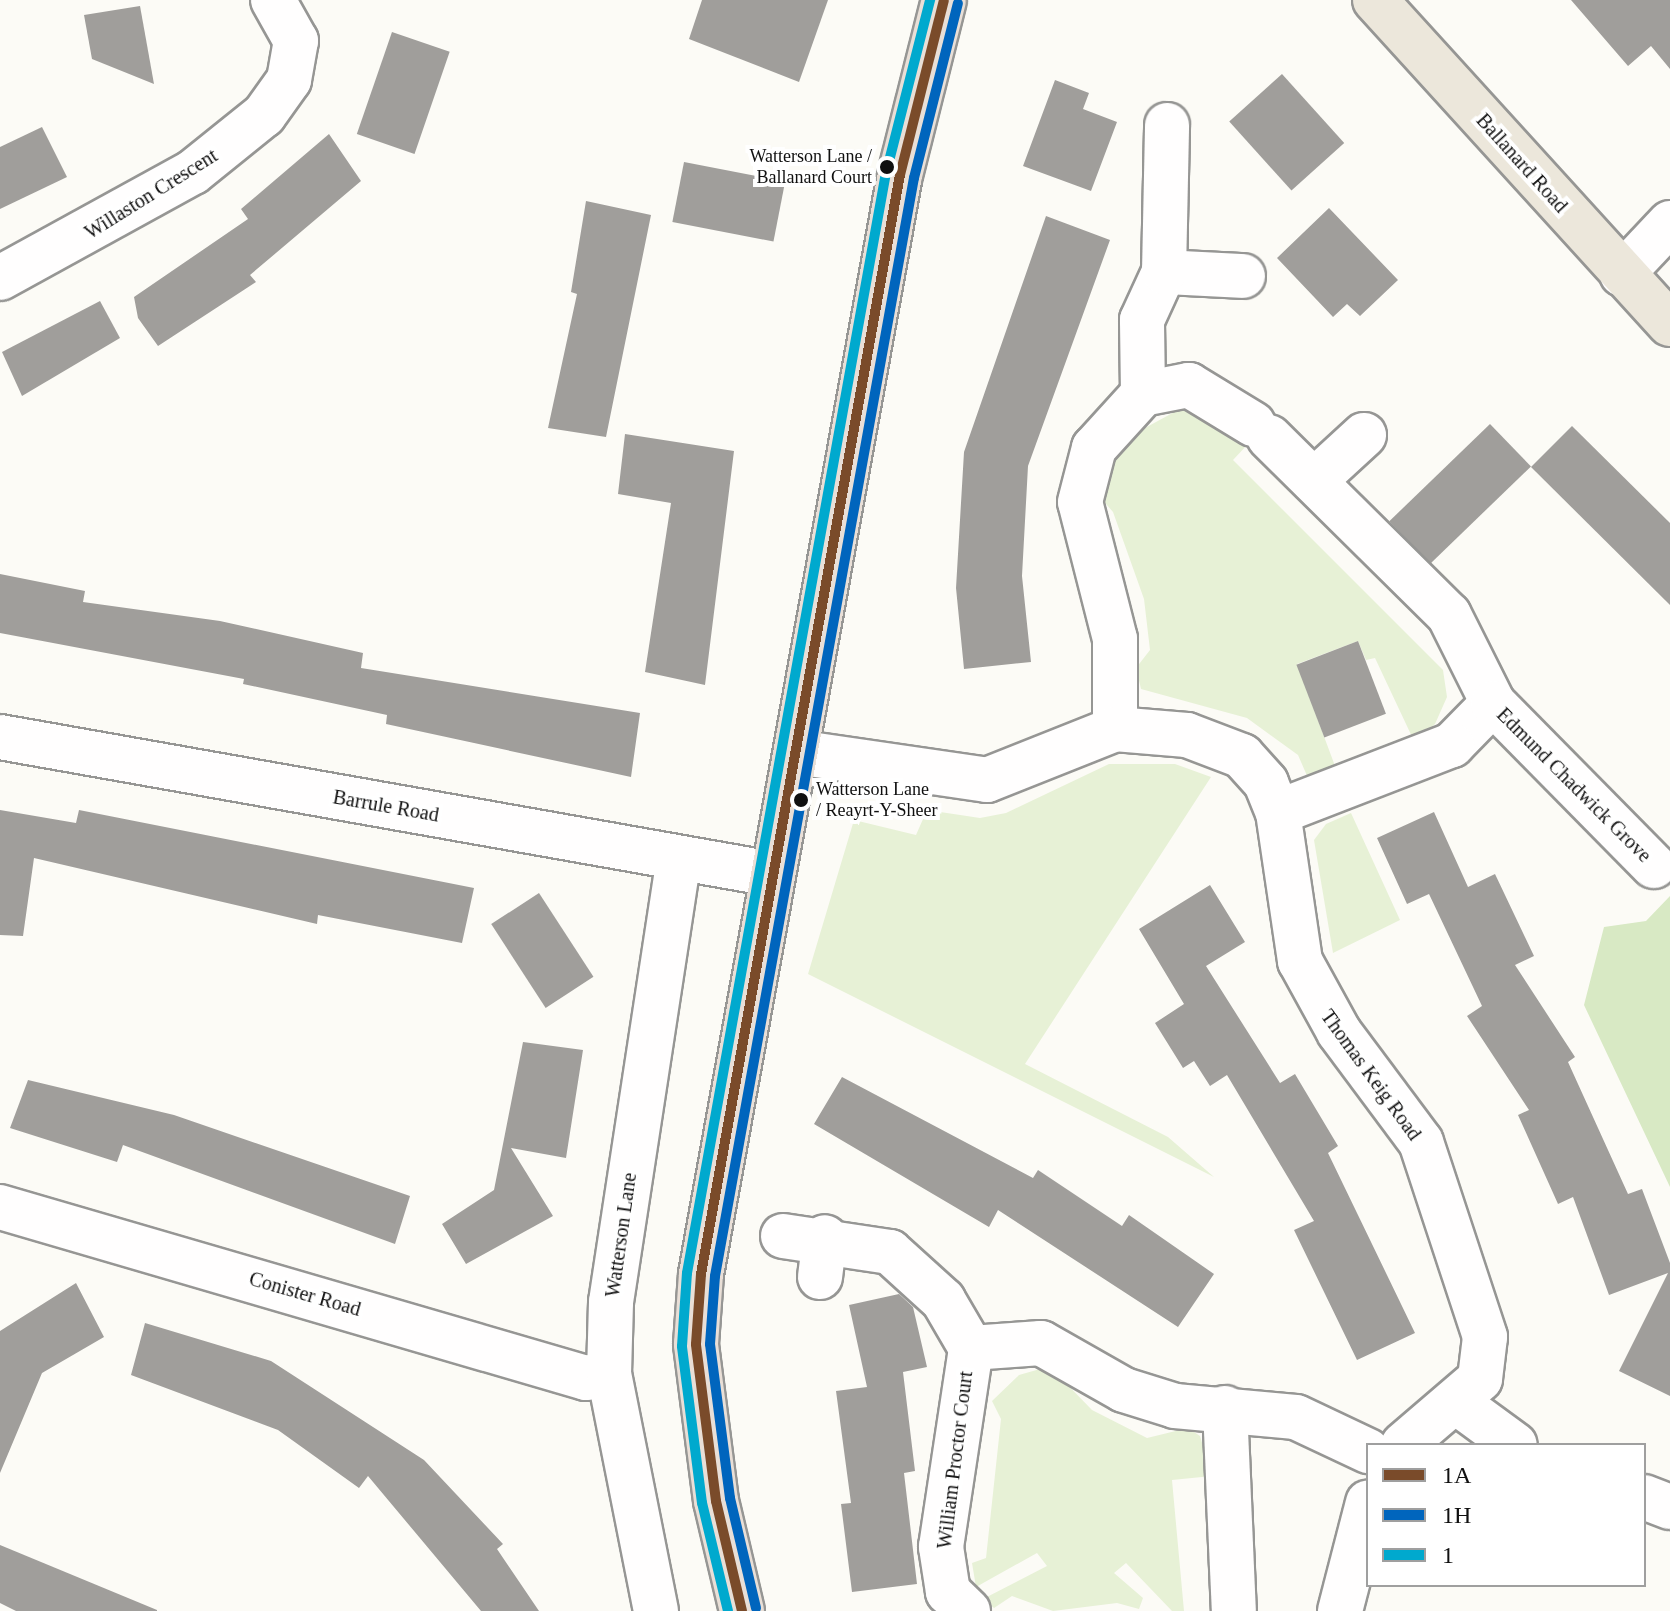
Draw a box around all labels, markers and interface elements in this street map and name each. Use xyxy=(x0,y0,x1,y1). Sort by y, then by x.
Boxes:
street label: Ballanard Road xyxy=(1471,109,1573,217)
street label: Willaston Crescent xyxy=(80,144,222,244)
place label: Watterson Lane / Ballanard Court xyxy=(749,146,872,188)
marker: Watterson Lane / Ballanard Court xyxy=(879,159,895,175)
street label: Edmund Chadwick Grove xyxy=(1492,703,1656,867)
place label: Watterson Lane / Reayrt-Y-Sheer xyxy=(816,779,937,822)
street label: Barrule Road xyxy=(331,785,441,827)
marker: Watterson Lane / Reayrt-Y-Sheer xyxy=(793,792,809,808)
street label: Thomas Keig Road xyxy=(1316,1005,1426,1145)
street label: Watterson Lane xyxy=(600,1171,642,1299)
street label: Conister Road xyxy=(246,1267,364,1321)
street label: William Proctor Court xyxy=(932,1370,978,1550)
legend xyxy=(1366,1443,1646,1587)
text: 1A xyxy=(1442,1462,1471,1488)
text: 1H xyxy=(1442,1502,1471,1528)
text: 1 xyxy=(1442,1542,1454,1568)

